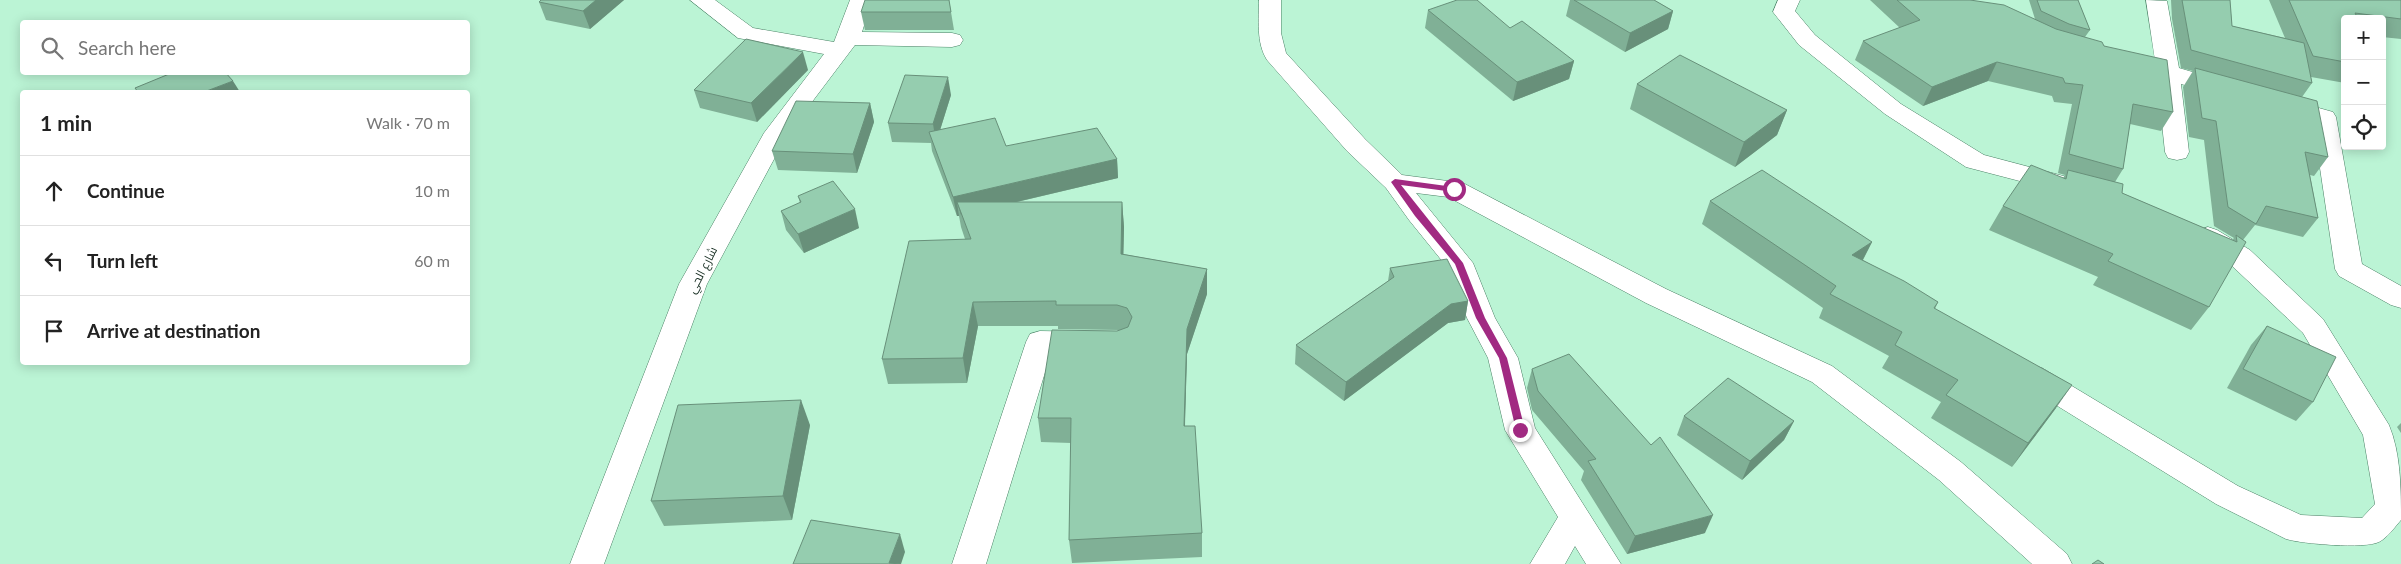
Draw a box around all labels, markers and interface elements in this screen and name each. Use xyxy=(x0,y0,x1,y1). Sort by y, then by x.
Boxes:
map controls xyxy=(2341,15,2386,150)
button: + xyxy=(2341,15,2386,60)
search box xyxy=(20,20,470,75)
icon: search xyxy=(38,34,66,62)
text: Search here xyxy=(78,36,176,59)
button: − xyxy=(2341,60,2386,105)
button: locate xyxy=(2341,105,2386,150)
text: 1 min xyxy=(40,110,92,135)
text: Walk · 70 m xyxy=(366,113,450,132)
icon: ahead xyxy=(40,177,68,205)
route start xyxy=(1443,178,1466,201)
text: Continue xyxy=(87,179,165,202)
text: 10 m xyxy=(414,181,450,200)
street label: شارع الحي xyxy=(684,244,723,297)
icon: left xyxy=(40,247,68,275)
text: Turn left xyxy=(87,249,158,272)
text: 60 m xyxy=(414,251,450,270)
icon: arrive xyxy=(40,317,68,345)
text: Arrive at destination xyxy=(87,319,260,342)
route end xyxy=(1509,419,1532,442)

